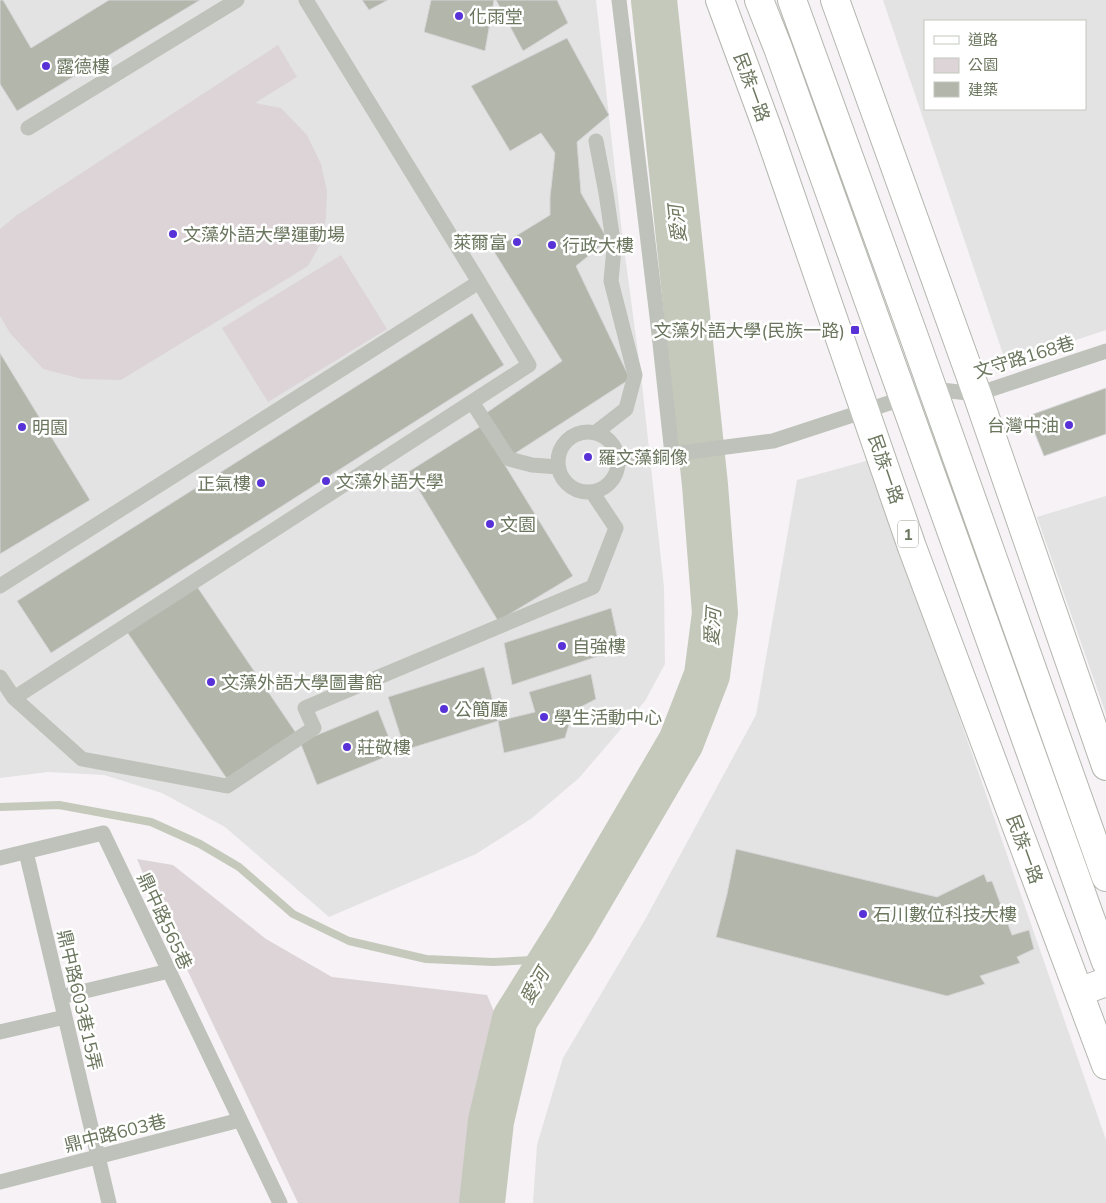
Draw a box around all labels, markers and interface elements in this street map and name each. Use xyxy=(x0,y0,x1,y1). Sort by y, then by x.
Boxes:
place label: 化雨堂 xyxy=(469,5,523,28)
marker: 化雨堂 xyxy=(453,10,465,22)
legend xyxy=(924,20,1086,110)
text: 道路 xyxy=(968,30,998,49)
street label: 民族一路 xyxy=(729,49,775,125)
place label: 露德樓 xyxy=(56,55,110,78)
text: 公園 xyxy=(968,55,998,74)
marker: 露德樓 xyxy=(40,60,52,72)
text: 建築 xyxy=(968,80,998,99)
water label: 愛河 xyxy=(663,200,691,244)
place label: 文藻外語大學運動場 xyxy=(183,223,345,246)
marker: 文藻外語大學運動場 xyxy=(167,228,179,240)
place label: 萊爾富 xyxy=(453,231,507,254)
place label: 行政大樓 xyxy=(562,234,634,257)
marker: 萊爾富 xyxy=(511,236,523,248)
marker: 行政大樓 xyxy=(546,239,558,251)
place label: 文藻外語大學(民族一路) xyxy=(654,319,845,342)
marker: 文藻外語大學(民族一路) xyxy=(849,324,861,336)
street label: 文守路168巷 xyxy=(971,331,1077,383)
place label: 台灣中油 xyxy=(987,414,1059,437)
place label: 明園 xyxy=(32,416,68,439)
marker: 台灣中油 xyxy=(1063,419,1075,431)
marker: 明園 xyxy=(16,421,28,433)
street label: 民族一路 xyxy=(863,431,909,507)
place label: 羅文藻銅像 xyxy=(598,446,688,469)
marker: 羅文藻銅像 xyxy=(582,451,594,463)
place label: 文藻外語大學 xyxy=(336,470,444,493)
place label: 正氣樓 xyxy=(197,472,251,495)
marker: 文藻外語大學 xyxy=(320,475,332,487)
marker: 正氣樓 xyxy=(255,477,267,489)
place label: 文園 xyxy=(500,513,536,536)
marker: 文園 xyxy=(484,518,496,530)
road number: 1 xyxy=(898,520,918,548)
water label: 愛河 xyxy=(699,603,726,647)
place label: 自強樓 xyxy=(572,635,626,658)
marker: 自強樓 xyxy=(556,640,568,652)
place label: 文藻外語大學圖書館 xyxy=(221,671,383,694)
marker: 文藻外語大學圖書館 xyxy=(205,676,217,688)
place label: 公簡廳 xyxy=(454,698,508,721)
marker: 公簡廳 xyxy=(438,703,450,715)
place label: 學生活動中心 xyxy=(554,706,662,729)
marker: 學生活動中心 xyxy=(538,711,550,723)
place label: 莊敬樓 xyxy=(357,736,411,759)
marker: 莊敬樓 xyxy=(341,741,353,753)
street label: 民族一路 xyxy=(1002,811,1048,887)
street label: 鼎中路565巷 xyxy=(133,869,197,973)
place label: 石川數位科技大樓 xyxy=(873,903,1017,926)
marker: 石川數位科技大樓 xyxy=(857,908,869,920)
street label: 鼎中路603巷15弄 xyxy=(53,927,107,1073)
water label: 愛河 xyxy=(514,960,556,1008)
street label: 鼎中路603巷 xyxy=(62,1109,168,1157)

